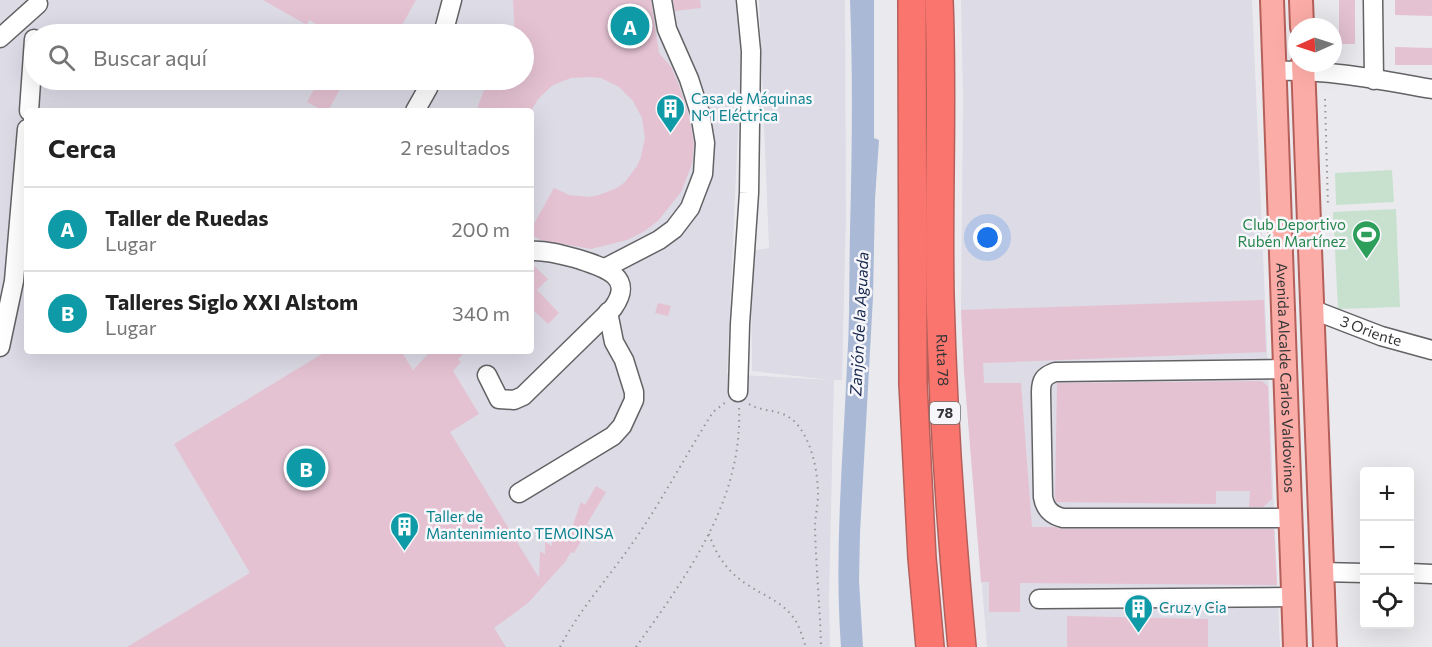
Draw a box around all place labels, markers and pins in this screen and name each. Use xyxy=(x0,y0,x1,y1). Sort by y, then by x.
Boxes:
pin: A xyxy=(610,3,650,48)
place label: Casa de Máquinas N°1 Eléctrica xyxy=(691,89,813,124)
building icon: Casa de Máquinas N°1 Eléctrica xyxy=(654,92,686,134)
place label: Club Deportivo Rubén Martínez xyxy=(1237,215,1346,250)
sports icon: Club Deportivo Rubén Martínez xyxy=(1351,218,1383,260)
pin: B xyxy=(286,446,326,490)
place label: Taller de Mantenimiento TEMOINSA xyxy=(426,507,614,542)
building icon: Taller de Mantenimiento TEMOINSA xyxy=(389,510,421,552)
building icon: Cruz y Cia xyxy=(1122,592,1154,634)
place label: Cruz y Cia xyxy=(1159,598,1227,616)

